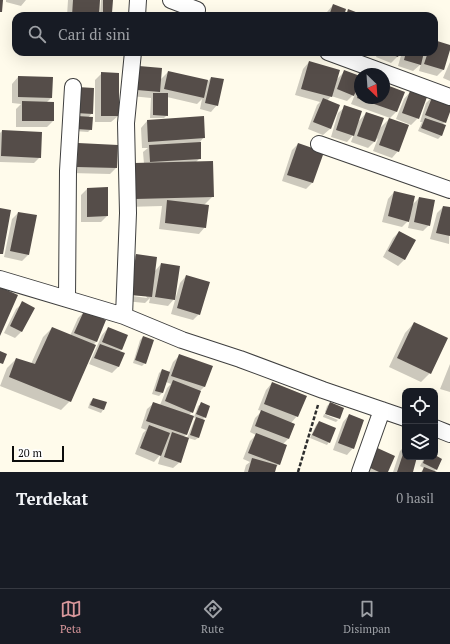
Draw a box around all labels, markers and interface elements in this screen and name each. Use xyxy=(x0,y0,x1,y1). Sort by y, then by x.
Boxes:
search box xyxy=(12,12,438,56)
icon: search xyxy=(26,23,48,45)
text: Cari di sini xyxy=(58,24,130,44)
north arrow xyxy=(354,68,390,104)
map controls xyxy=(402,388,438,460)
button: locate xyxy=(402,388,438,424)
button: layers xyxy=(402,424,438,460)
scale bar xyxy=(12,444,64,463)
text: 20 m xyxy=(18,446,42,460)
text: Terdekat xyxy=(16,487,88,510)
text: 0 hasil xyxy=(396,489,434,507)
tab: Peta xyxy=(60,598,82,636)
tab: Rute xyxy=(201,598,224,636)
tab: Disimpan xyxy=(343,598,390,636)

